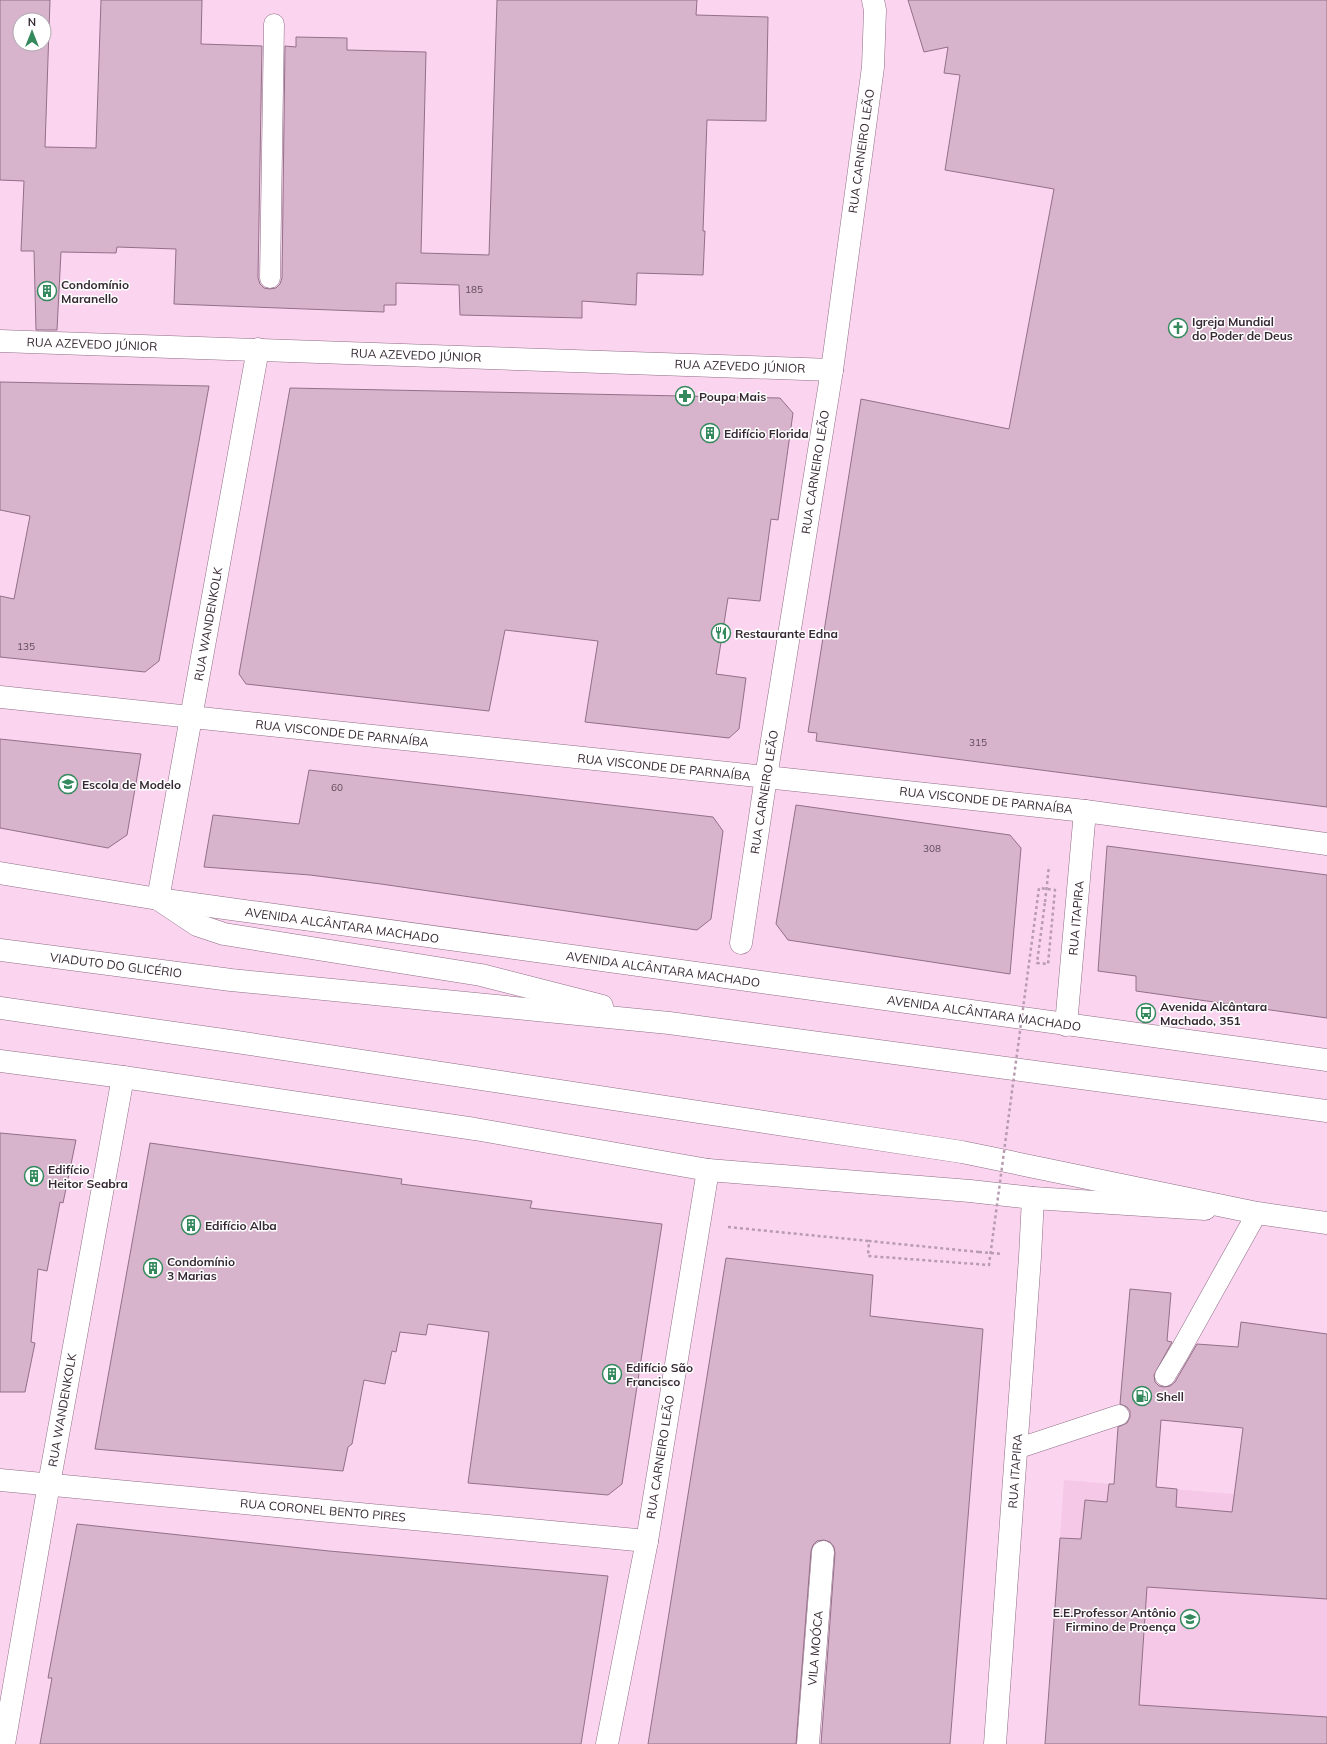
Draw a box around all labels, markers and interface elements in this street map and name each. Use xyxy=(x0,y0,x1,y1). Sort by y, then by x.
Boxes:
north arrow xyxy=(12,12,52,52)
text: N xyxy=(28,15,36,29)
street label: RUA CARNEIRO LEÃO xyxy=(845,88,877,214)
place label: Condomínio Maranello xyxy=(61,277,129,306)
building icon: Condomínio Maranello xyxy=(36,280,58,302)
house number: 185 xyxy=(465,283,483,296)
place label: Igreja Mundial do Poder de Deus xyxy=(1192,314,1293,343)
church icon: Igreja Mundial do Poder de Deus xyxy=(1167,317,1189,339)
street label: RUA AZEVEDO JÚNIOR xyxy=(26,334,158,354)
street label: RUA AZEVEDO JÚNIOR xyxy=(350,345,482,365)
street label: RUA AZEVEDO JÚNIOR xyxy=(674,356,806,376)
pharmacy icon: Poupa Mais xyxy=(674,385,696,407)
place label: Poupa Mais xyxy=(699,389,766,404)
street label: RUA CARNEIRO LEÃO xyxy=(798,409,832,535)
building icon: Edifício Florida xyxy=(699,422,721,444)
place label: Edifício Florida xyxy=(724,426,809,441)
street label: RUA WANDENKOLK xyxy=(191,566,225,682)
restaurant icon: Restaurante Edna xyxy=(710,622,732,644)
place label: Restaurante Edna xyxy=(735,626,838,641)
house number: 135 xyxy=(17,640,35,653)
street label: RUA VISCONDE DE PARNAÍBA xyxy=(255,716,430,750)
street label: RUA CARNEIRO LEÃO xyxy=(747,729,781,855)
house number: 315 xyxy=(969,736,987,749)
street label: RUA VISCONDE DE PARNAÍBA xyxy=(577,750,752,784)
school or university icon: Escola de Modelo xyxy=(57,773,79,795)
place label: Escola de Modelo xyxy=(82,777,181,792)
house number: 60 xyxy=(331,781,343,794)
street label: RUA VISCONDE DE PARNAÍBA xyxy=(899,783,1074,817)
house number: 308 xyxy=(923,842,941,855)
street label: RUA ITAPIRA xyxy=(1065,880,1087,956)
street label: AVENIDA ALCÂNTARA MACHADO xyxy=(244,904,440,946)
street label: AVENIDA ALCÂNTARA MACHADO xyxy=(565,948,761,990)
street label: VIADUTO DO GLICÉRIO xyxy=(49,949,183,981)
street label: AVENIDA ALCÂNTARA MACHADO xyxy=(886,992,1082,1034)
place label: Avenida Alcântara Machado, 351 xyxy=(1160,999,1267,1028)
bus stop icon: Avenida Alcântara Machado, 351 xyxy=(1135,1002,1157,1024)
place label: Edifício Heitor Seabra xyxy=(48,1162,128,1191)
building icon: Edifício Heitor Seabra xyxy=(23,1165,45,1187)
building icon: Edifício Alba xyxy=(180,1214,202,1236)
place label: Edifício Alba xyxy=(205,1218,277,1233)
place label: Condomínio 3 Marias xyxy=(167,1254,235,1283)
building icon: Condomínio 3 Marias xyxy=(142,1257,164,1279)
street label: RUA WANDENKOLK xyxy=(45,1352,79,1468)
place label: Edifício São Francisco xyxy=(626,1360,693,1389)
building icon: Edifício São Francisco xyxy=(601,1363,623,1385)
fuel station icon: Shell xyxy=(1131,1385,1153,1407)
place label: Shell xyxy=(1156,1389,1184,1404)
street label: RUA CARNEIRO LEÃO xyxy=(643,1394,677,1520)
street label: RUA ITAPIRA xyxy=(1005,1433,1025,1509)
street label: RUA CORONEL BENTO PIRES xyxy=(240,1495,406,1525)
place label: E.E.Professor Antônio Firmino de Proença xyxy=(1053,1605,1176,1634)
school or university icon: E.E.Professor Antônio Firmino de Proença xyxy=(1179,1608,1201,1630)
street label: VILA MOÓCA xyxy=(804,1610,826,1686)

